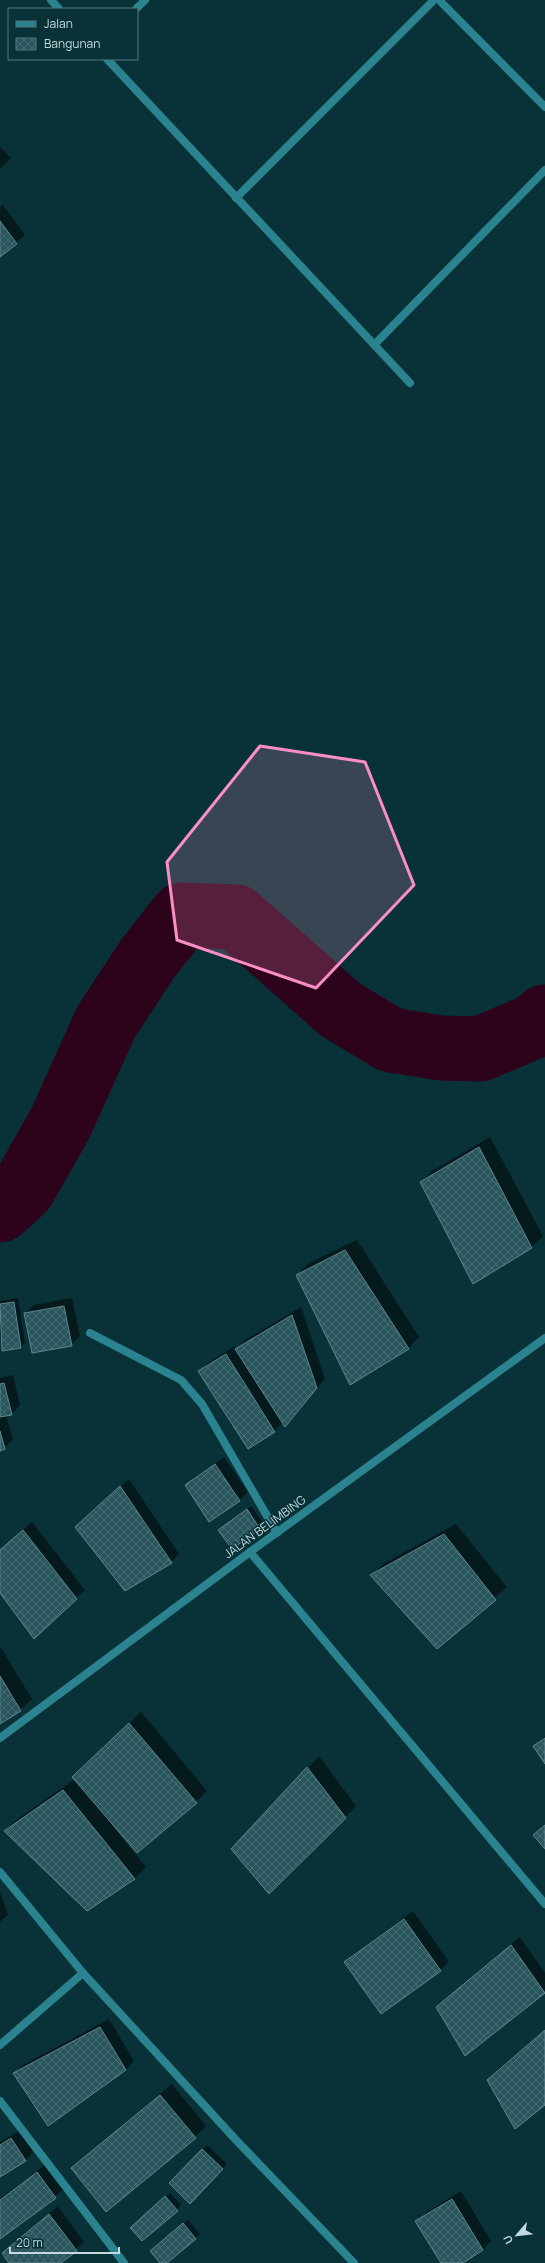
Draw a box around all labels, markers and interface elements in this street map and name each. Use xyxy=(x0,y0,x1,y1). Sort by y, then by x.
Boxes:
legend xyxy=(8,8,138,60)
text: Jalan xyxy=(44,15,73,32)
text: Bangunan xyxy=(44,35,100,52)
street label: JALAN BELIMBING xyxy=(220,1491,309,1562)
north arrow xyxy=(497,2215,537,2255)
scale bar xyxy=(10,2229,119,2255)
text: U xyxy=(499,2233,516,2247)
text: 20 m xyxy=(16,2234,43,2251)

